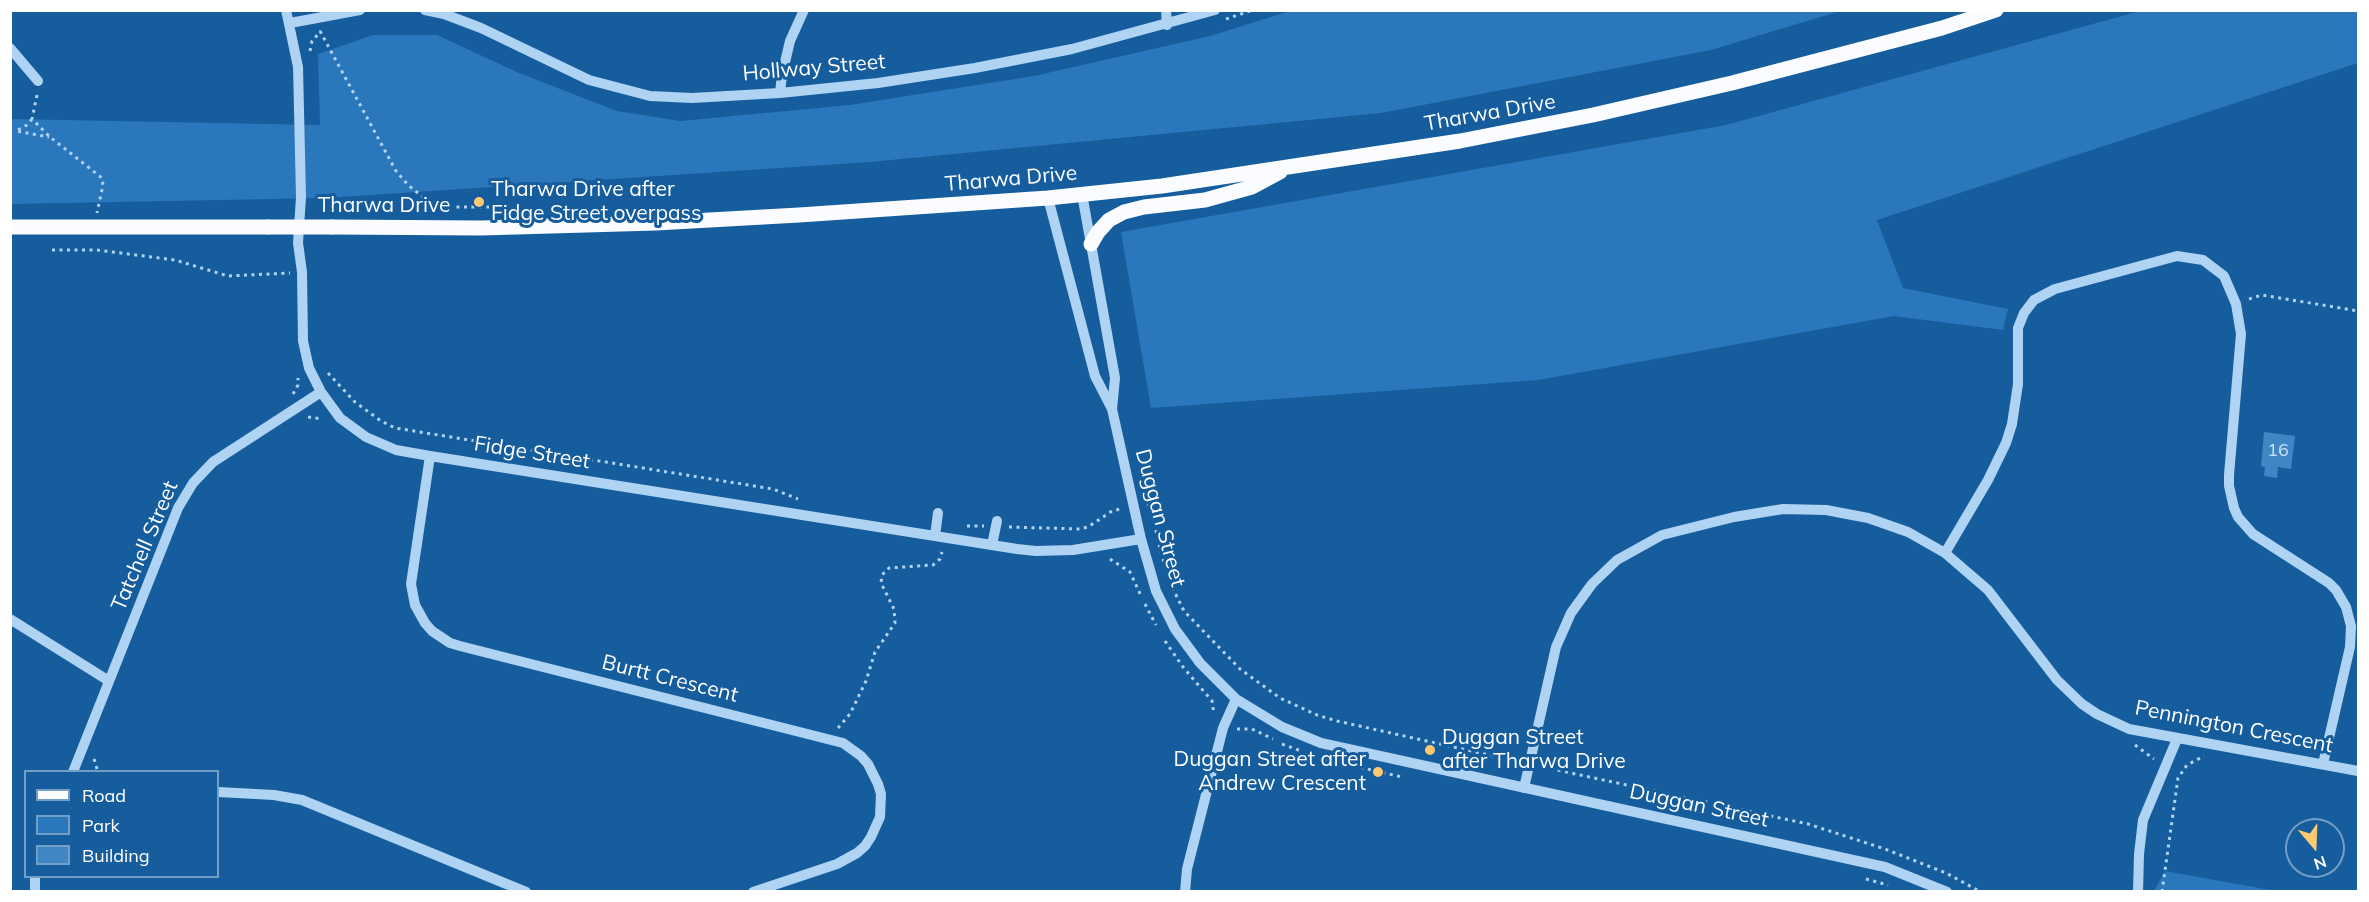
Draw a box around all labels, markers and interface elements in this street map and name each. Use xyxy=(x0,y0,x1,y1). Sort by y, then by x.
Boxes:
street label: Hollway Street xyxy=(742,49,886,87)
street label: Tharwa Drive xyxy=(1422,89,1558,137)
street label: Tharwa Drive xyxy=(944,161,1078,197)
place label: Tharwa Drive after Fidge Street overpass xyxy=(491,177,701,227)
street label: Tharwa Drive xyxy=(318,193,450,219)
marker: Tharwa Drive after Fidge Street overpass xyxy=(472,195,486,209)
street label: Fidge Street xyxy=(472,431,592,475)
house number: 16 xyxy=(2267,440,2289,462)
street label: Duggan Street xyxy=(1130,446,1190,590)
street label: Tatchell Street xyxy=(106,477,184,615)
street label: Burtt Crescent xyxy=(599,650,741,708)
street label: Pennington Crescent xyxy=(2133,695,2335,759)
place label: Duggan Street after Tharwa Drive xyxy=(1442,725,1626,775)
marker: Duggan Street after Tharwa Drive xyxy=(1423,743,1437,757)
place label: Duggan Street after Andrew Crescent xyxy=(1173,747,1366,797)
marker: Duggan Street after Andrew Crescent xyxy=(1371,765,1385,779)
legend xyxy=(24,770,219,878)
street label: Duggan Street xyxy=(1627,779,1771,833)
text: Road xyxy=(82,784,126,807)
text: Park xyxy=(82,814,120,837)
north arrow xyxy=(2285,818,2345,878)
text: Building xyxy=(82,844,150,867)
text: N xyxy=(2311,852,2329,875)

